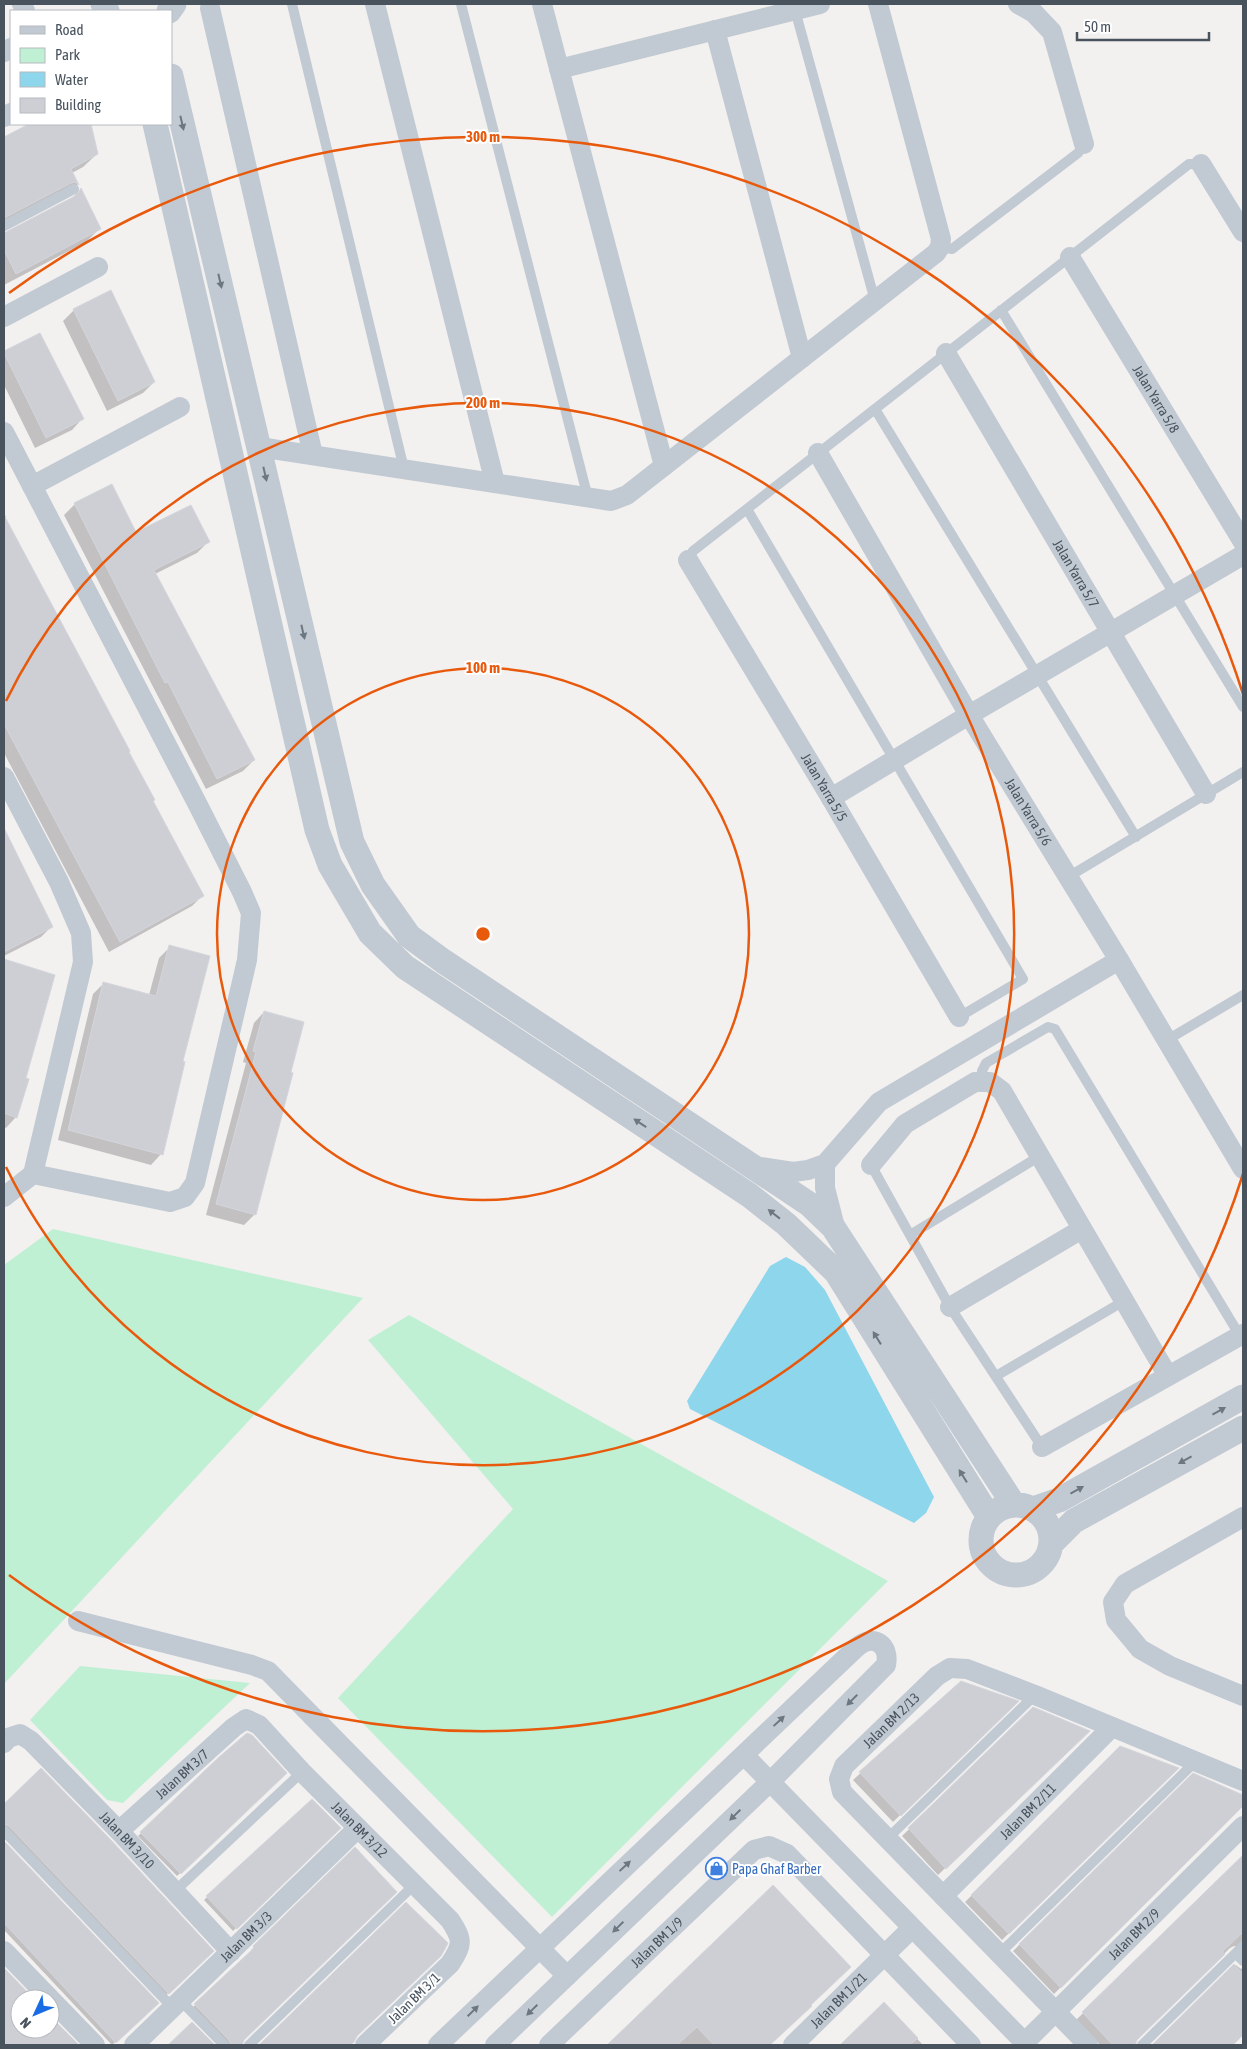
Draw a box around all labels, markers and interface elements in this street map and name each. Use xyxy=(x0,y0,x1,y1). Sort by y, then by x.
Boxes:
legend xyxy=(10,10,172,125)
scale bar xyxy=(1077,10,1210,42)
text: 50 m xyxy=(1084,18,1111,35)
text: Road xyxy=(55,21,84,38)
text: Park xyxy=(55,46,80,63)
text: Water xyxy=(55,71,88,88)
text: Building xyxy=(55,96,101,113)
one-way arrow xyxy=(178,116,186,131)
text: 300 m xyxy=(466,128,500,145)
one-way arrow xyxy=(216,274,224,289)
street label: Jalan Yarra 5/8 xyxy=(1130,362,1183,436)
text: 200 m xyxy=(466,394,500,411)
one-way arrow xyxy=(261,466,269,481)
street label: Jalan Yarra 5/7 xyxy=(1050,537,1102,610)
one-way arrow xyxy=(299,624,307,639)
text: 100 m xyxy=(466,659,500,676)
street label: Jalan Yarra 5/5 xyxy=(798,750,851,824)
street label: Jalan Yarra 5/6 xyxy=(1002,775,1055,849)
centre of rings xyxy=(474,925,492,943)
one-way arrow xyxy=(634,1118,647,1127)
one-way arrow xyxy=(768,1209,781,1220)
one-way arrow xyxy=(873,1331,882,1344)
one-way arrow xyxy=(1212,1407,1227,1415)
one-way arrow xyxy=(1178,1456,1193,1464)
one-way arrow xyxy=(958,1469,968,1483)
one-way arrow xyxy=(1071,1485,1084,1494)
street label: Jalan BM 2/13 xyxy=(860,1689,923,1751)
one-way arrow xyxy=(846,1694,858,1706)
one-way arrow xyxy=(773,1715,785,1727)
street label: Jalan BM 3/7 xyxy=(152,1746,212,1802)
street label: Jalan BM 2/11 xyxy=(997,1780,1059,1842)
street label: Jalan BM 3/12 xyxy=(328,1798,391,1861)
street label: Jalan BM 3/10 xyxy=(96,1808,158,1872)
one-way arrow xyxy=(730,1809,742,1821)
shop icon: Papa Ghaf Barber xyxy=(704,1857,728,1881)
one-way arrow xyxy=(619,1860,631,1872)
place label: Papa Ghaf Barber xyxy=(732,1861,822,1877)
street label: Jalan BM 2/9 xyxy=(1105,1905,1163,1963)
street label: Jalan BM 3/3 xyxy=(217,1908,275,1965)
street label: Jalan BM 1/9 xyxy=(628,1914,686,1971)
one-way arrow xyxy=(612,1921,624,1933)
street label: Jalan BM 3/1 xyxy=(385,1969,443,2027)
street label: Jalan BM 1/21 xyxy=(807,1969,870,2031)
north arrow xyxy=(10,1989,60,2039)
one-way arrow xyxy=(526,2004,538,2016)
one-way arrow xyxy=(466,2006,478,2018)
text: N xyxy=(17,2015,34,2032)

